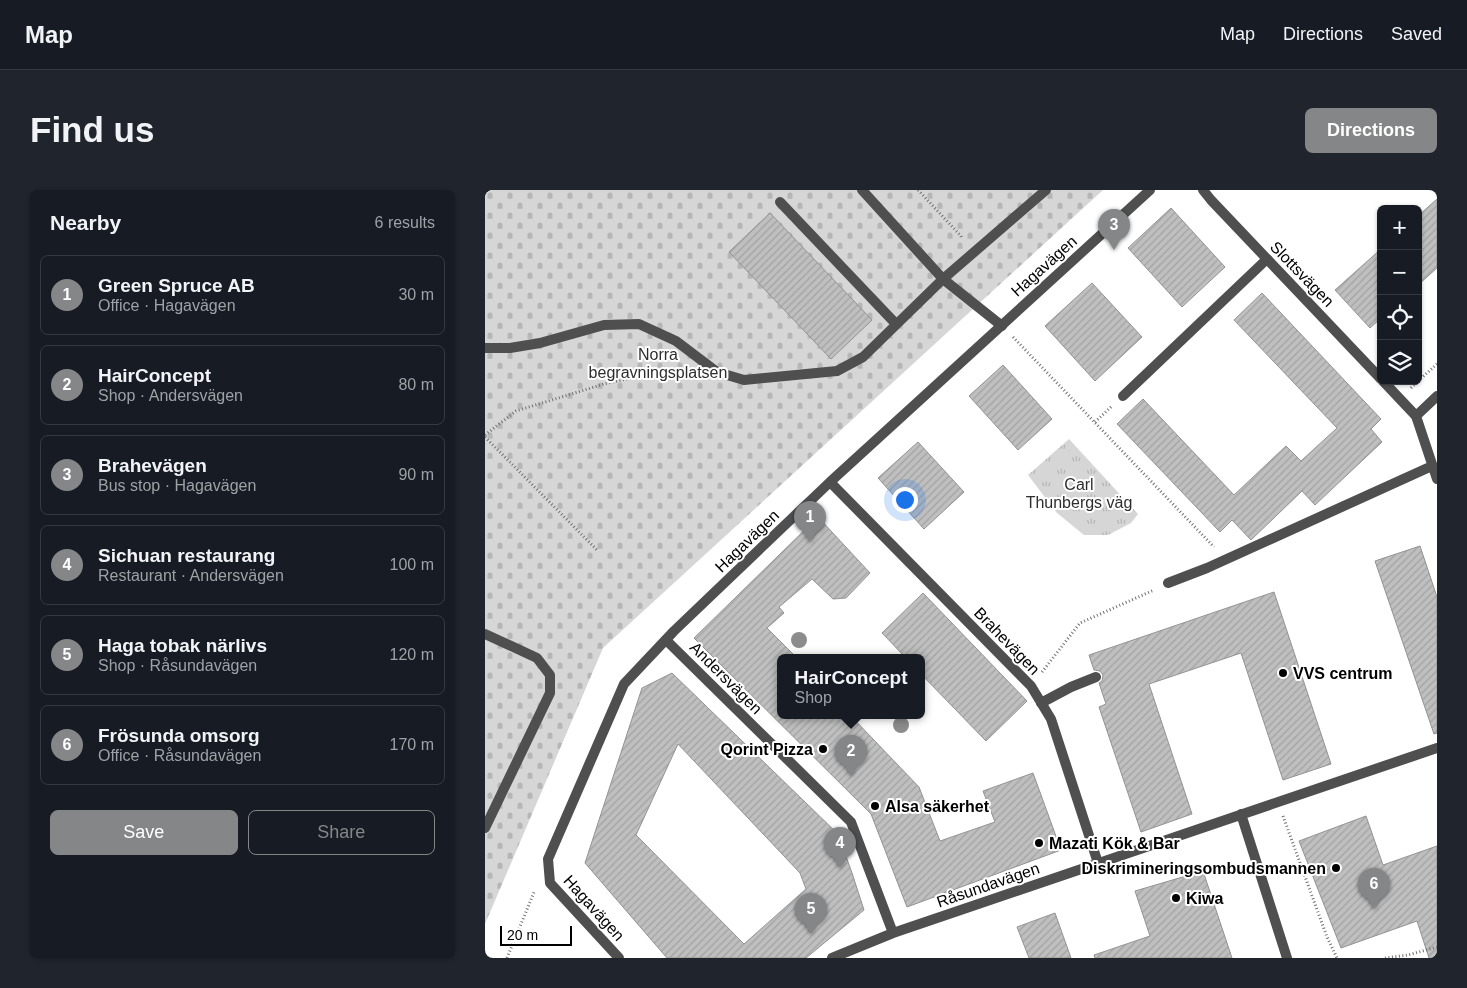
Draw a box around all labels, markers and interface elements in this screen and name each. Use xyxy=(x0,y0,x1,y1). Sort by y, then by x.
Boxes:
text: Map xyxy=(25,21,73,48)
text: Map xyxy=(1220,24,1255,44)
text: Directions xyxy=(1283,24,1363,44)
text: Saved xyxy=(1391,24,1442,44)
button: Directions xyxy=(1305,108,1437,153)
text: Find us xyxy=(30,110,154,149)
map controls xyxy=(1377,205,1422,385)
button: + xyxy=(1377,205,1422,250)
pin: 3 xyxy=(1098,209,1130,250)
text: Nearby xyxy=(50,211,121,234)
text: 6 results xyxy=(375,214,435,231)
street label: Hagavägen xyxy=(1008,232,1080,300)
street label: Slottsvägen xyxy=(1267,238,1337,310)
button: − xyxy=(1377,250,1422,295)
text: Green Spruce AB xyxy=(98,275,255,296)
text: 1 xyxy=(63,286,71,303)
text: 30 m xyxy=(398,286,434,303)
button: locate xyxy=(1377,295,1422,340)
text: Office · Hagavägen xyxy=(98,297,236,314)
button: layers xyxy=(1377,340,1422,385)
park label: Norra begravningsplatsen xyxy=(589,346,727,381)
text: HairConcept xyxy=(98,365,211,386)
text: 2 xyxy=(63,376,71,393)
text: 80 m xyxy=(398,376,434,393)
text: Shop · Andersvägen xyxy=(98,387,243,404)
text: Brahevägen xyxy=(98,455,207,476)
text: 3 xyxy=(63,466,71,483)
text: 90 m xyxy=(398,466,434,483)
park label: Carl Thunbergs väg xyxy=(1026,476,1132,511)
text: Bus stop · Hagavägen xyxy=(98,477,256,494)
your location xyxy=(892,487,918,513)
pin: 1 xyxy=(794,501,826,542)
street label: Hagavägen xyxy=(712,506,782,576)
text: Sichuan restaurang xyxy=(98,545,275,566)
text: 4 xyxy=(63,556,71,573)
text: 100 m xyxy=(390,556,434,573)
text: Restaurant · Andersvägen xyxy=(98,567,284,584)
street label: Brahevägen xyxy=(971,604,1043,678)
text: Haga tobak närlivs xyxy=(98,635,267,656)
street label: Andersvägen xyxy=(687,639,765,717)
text: 5 xyxy=(63,646,71,663)
text: 120 m xyxy=(390,646,434,663)
popup xyxy=(777,654,925,719)
text: Shop · Råsundavägen xyxy=(98,657,257,674)
place label: VVS centrum xyxy=(1293,665,1393,682)
text: HairConcept xyxy=(795,667,907,688)
marker: VVS centrum xyxy=(1277,667,1289,679)
text: Shop xyxy=(795,689,832,706)
text: Frösunda omsorg xyxy=(98,725,260,746)
pin: 2 xyxy=(835,735,867,776)
text: 6 xyxy=(63,736,71,753)
text: 170 m xyxy=(390,736,434,753)
place label: Qorint Pizza xyxy=(721,741,813,758)
marker: Qorint Pizza xyxy=(817,743,829,755)
text: Office · Råsundavägen xyxy=(98,747,261,764)
place label: Alsa säkerhet xyxy=(885,798,990,815)
marker: Alsa säkerhet xyxy=(869,800,881,812)
button: Save xyxy=(50,810,238,855)
button: Share xyxy=(248,810,435,855)
pin: 4 xyxy=(824,827,856,868)
place label: Mazati Kök & Bar xyxy=(1049,835,1180,852)
marker: Mazati Kök & Bar xyxy=(1033,837,1045,849)
street label: Råsundavägen xyxy=(934,859,1042,911)
place label: Diskrimineringsombudsmannen xyxy=(1082,860,1326,877)
marker: Diskrimineringsombudsmannen xyxy=(1330,862,1342,874)
pin: 6 xyxy=(1358,868,1390,909)
street label: Hagavägen xyxy=(560,872,628,944)
place label: Kiwa xyxy=(1186,890,1223,907)
marker: Kiwa xyxy=(1170,892,1182,904)
pin: 5 xyxy=(795,893,827,934)
scale bar xyxy=(500,923,573,946)
text: 20 m xyxy=(507,927,538,943)

